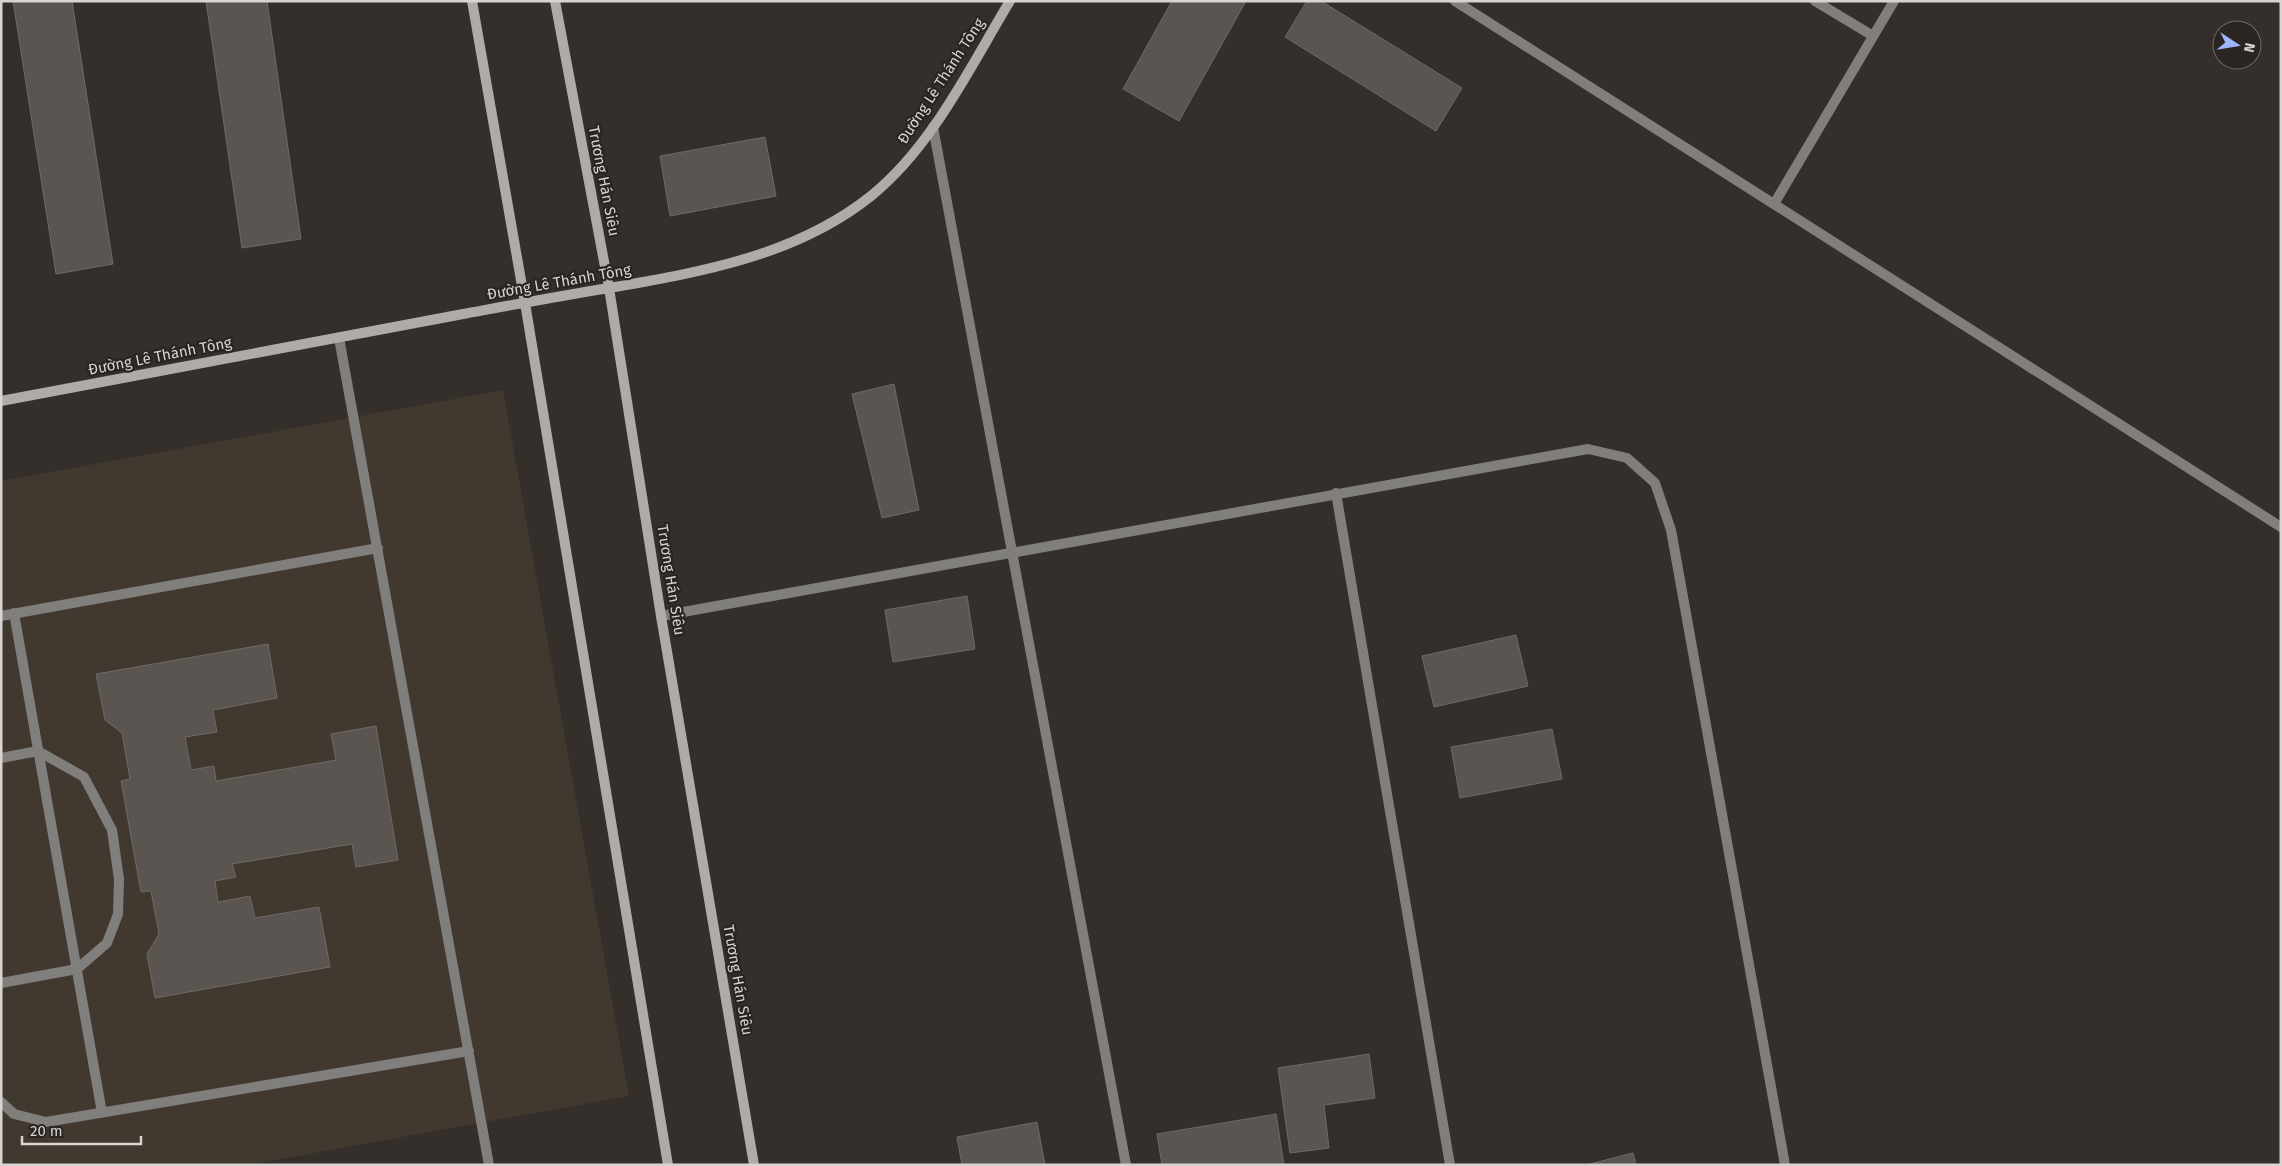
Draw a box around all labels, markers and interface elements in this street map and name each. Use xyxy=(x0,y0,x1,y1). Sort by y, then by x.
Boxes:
street label: Đường Lê Thánh Tông xyxy=(894,15,988,147)
north arrow xyxy=(2212,20,2262,70)
text: N xyxy=(2240,41,2259,54)
street label: Trương Hán Siêu xyxy=(585,124,623,238)
street label: Đường Lê Thánh Tông xyxy=(486,260,633,304)
street label: Đường Lê Thánh Tông xyxy=(87,333,233,379)
street label: Trương Hán Siêu xyxy=(653,523,689,637)
street label: Trương Hán Siêu xyxy=(719,923,757,1037)
scale bar xyxy=(22,1114,141,1146)
text: 20 m xyxy=(30,1122,63,1140)

